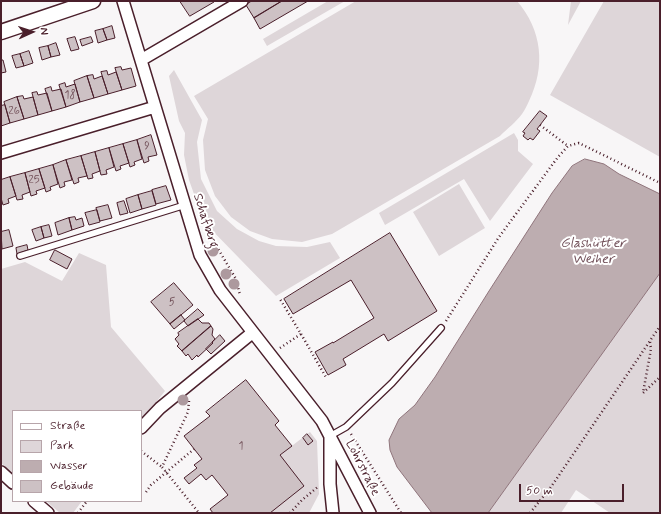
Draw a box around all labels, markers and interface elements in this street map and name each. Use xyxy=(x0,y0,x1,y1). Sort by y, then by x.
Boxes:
north arrow xyxy=(12,12,52,52)
text: N xyxy=(37,27,51,35)
house number: 18 xyxy=(65,89,75,103)
house number: 26 xyxy=(8,105,20,119)
house number: 9 xyxy=(144,140,150,154)
house number: 25 xyxy=(28,174,40,188)
street label: Schafberg xyxy=(189,192,221,250)
water label: Glashütter Weiher xyxy=(561,236,625,268)
house number: 5 xyxy=(169,296,175,310)
legend xyxy=(12,410,142,502)
text: Straße xyxy=(50,418,85,434)
street label: Lohrstraße xyxy=(341,437,383,499)
text: Park xyxy=(50,438,74,454)
house number: 1 xyxy=(239,440,243,454)
text: Wasser xyxy=(50,458,88,474)
scale bar xyxy=(521,476,626,502)
text: Gebäude xyxy=(50,478,93,494)
text: 50 m xyxy=(526,483,553,499)

